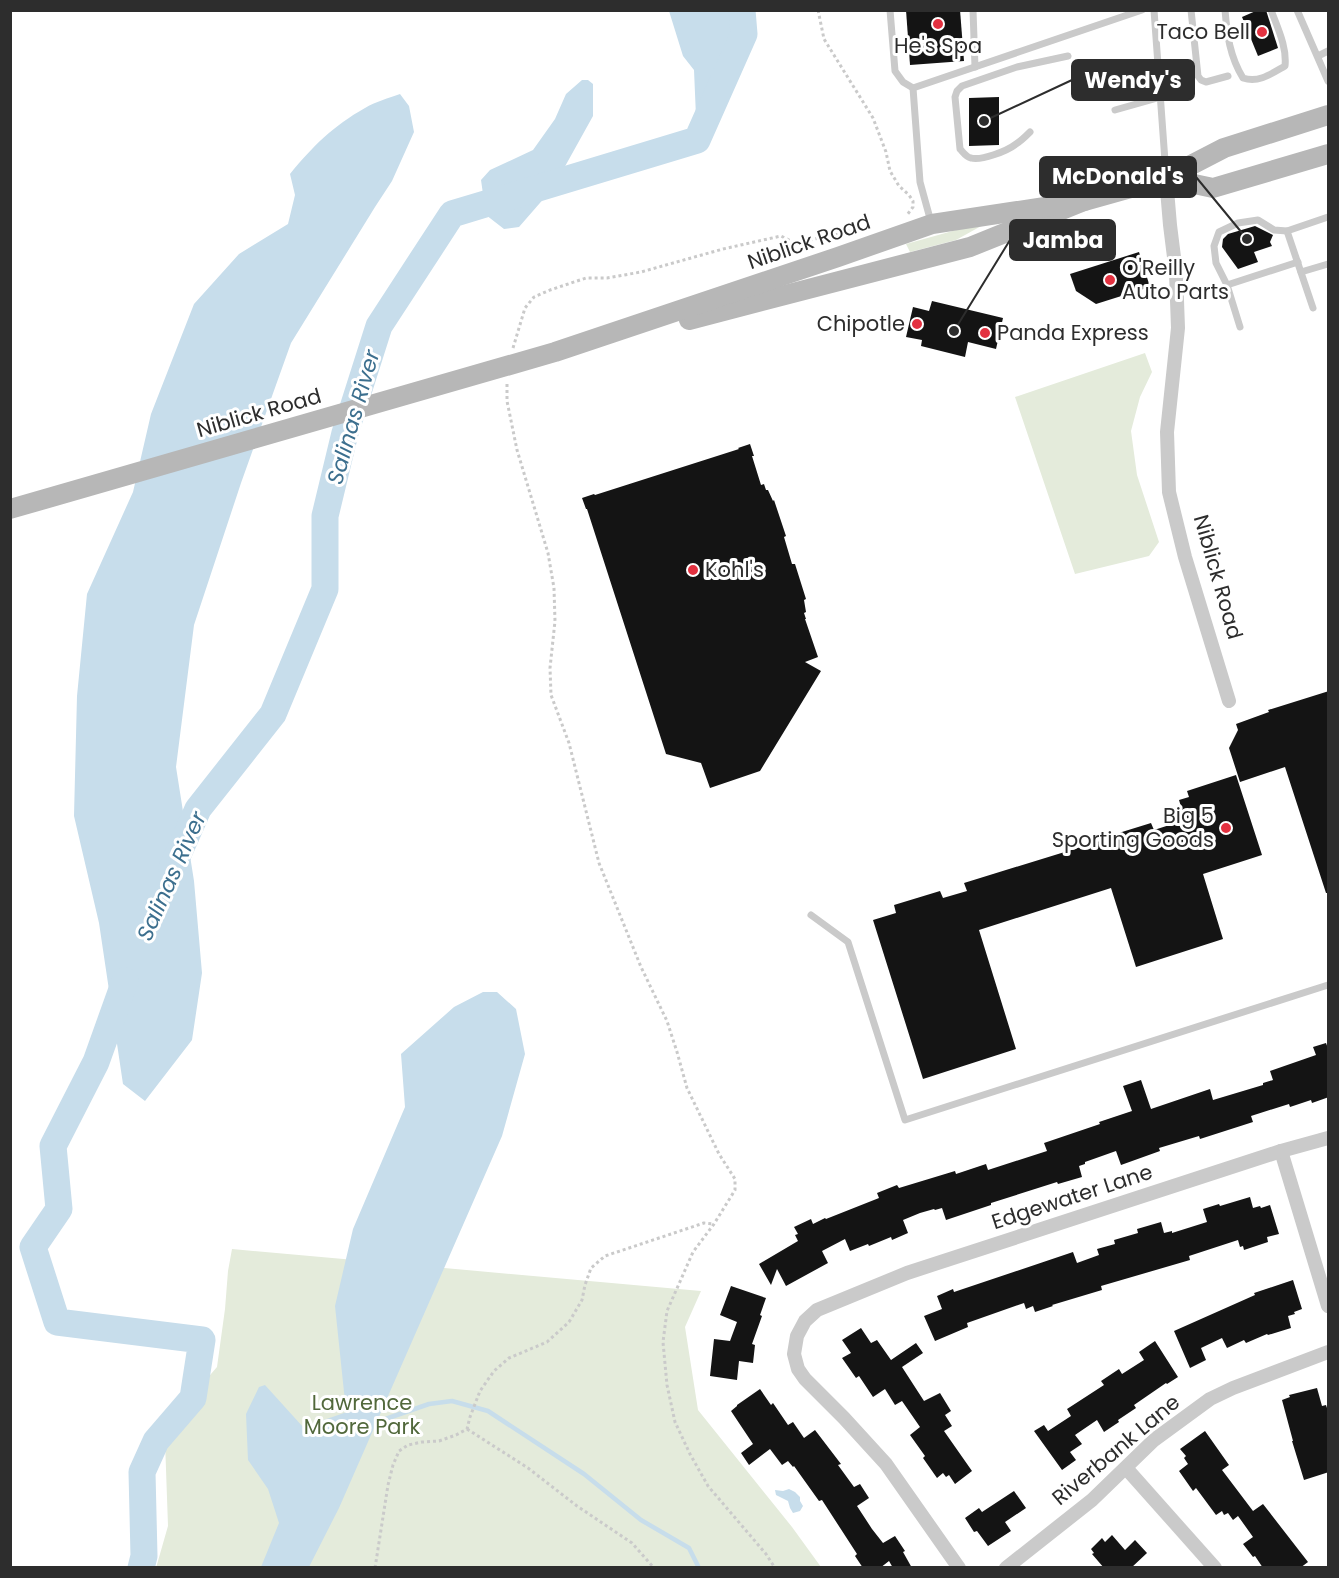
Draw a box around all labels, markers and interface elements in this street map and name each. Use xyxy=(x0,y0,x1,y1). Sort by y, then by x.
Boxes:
marker: He's Spa xyxy=(931,17,945,31)
place label: Taco Bell xyxy=(1156,17,1250,46)
marker: Taco Bell xyxy=(1255,25,1269,39)
place label: He's Spa xyxy=(894,31,982,60)
callout: Wendy's xyxy=(1072,60,1194,100)
text: Wendy's xyxy=(1084,65,1182,96)
callout: McDonald's xyxy=(1040,157,1196,197)
text: McDonald's xyxy=(1052,161,1184,192)
street label: Niblick Road xyxy=(743,207,874,276)
callout: Jamba xyxy=(1010,220,1115,260)
text: Jamba xyxy=(1023,225,1103,256)
place label: O'Reilly Auto Parts xyxy=(1122,253,1229,306)
marker: O'Reilly Auto Parts xyxy=(1103,273,1117,287)
place label: Chipotle xyxy=(817,309,905,338)
marker: Chipotle xyxy=(910,317,924,331)
place label: Panda Express xyxy=(997,318,1149,347)
marker: Panda Express xyxy=(978,326,992,340)
water label: Salinas River xyxy=(319,346,388,488)
street label: Niblick Road xyxy=(193,381,324,444)
street label: Niblick Road xyxy=(1187,511,1250,642)
place label: Kohl's xyxy=(705,555,764,584)
marker: Kohl's xyxy=(686,563,700,577)
place label: Big 5 Sporting Goods xyxy=(1052,801,1214,854)
water label: Salinas River xyxy=(129,806,214,946)
marker: Big 5 Sporting Goods xyxy=(1219,821,1233,835)
street label: Edgewater Lane xyxy=(988,1157,1156,1236)
park label: Lawrence Moore Park xyxy=(304,1388,420,1441)
street label: Riverbank Lane xyxy=(1046,1388,1186,1512)

